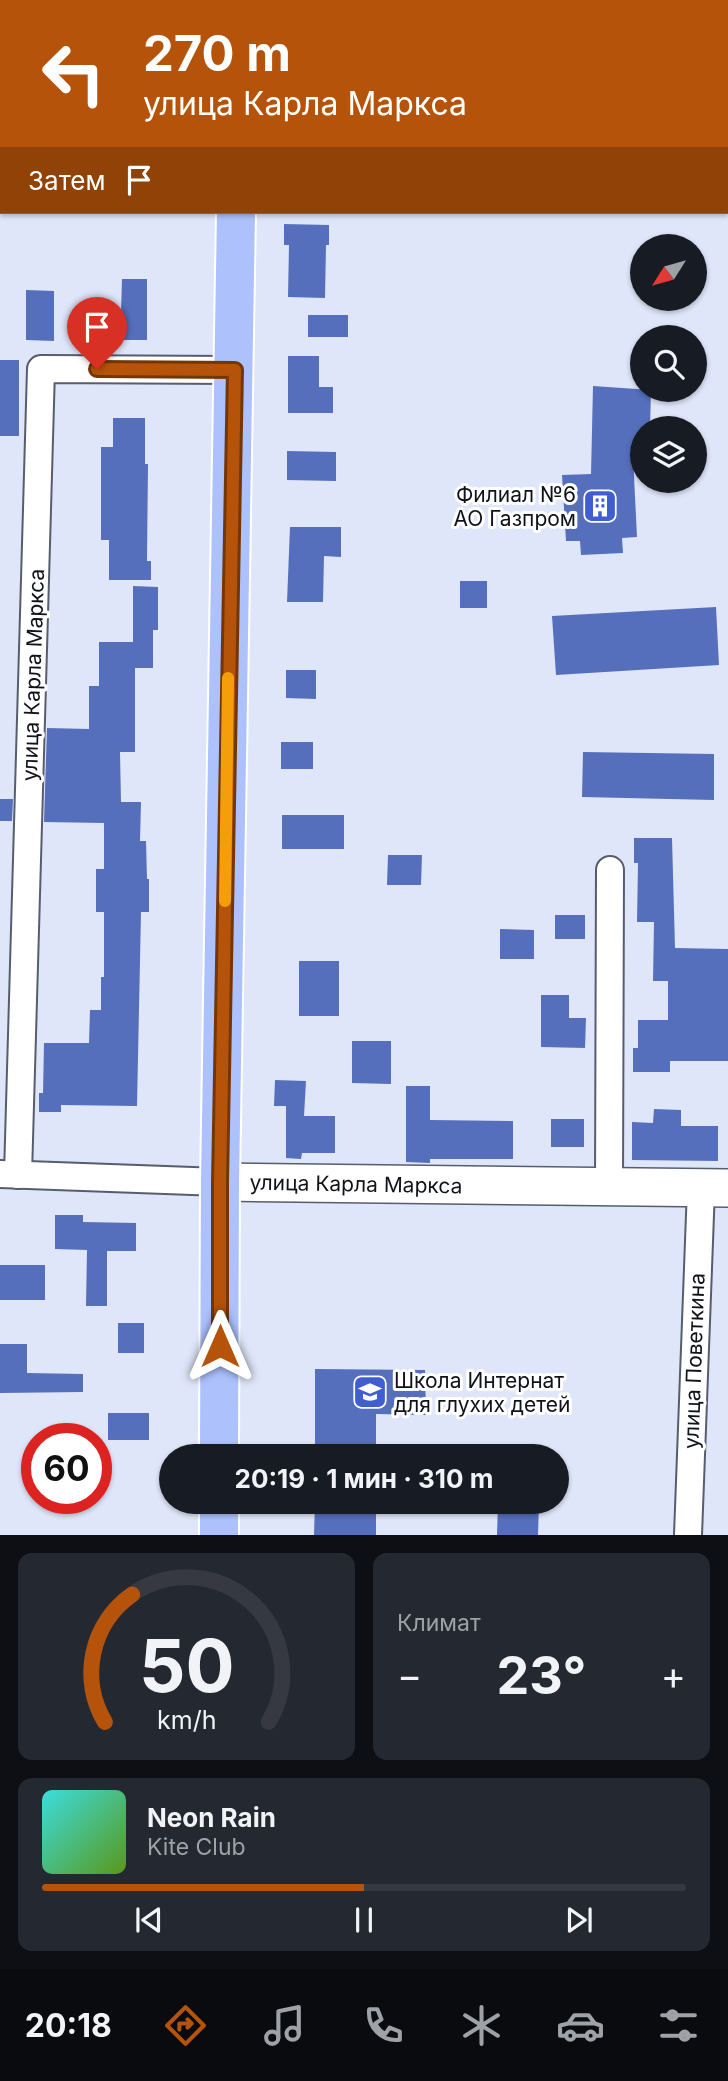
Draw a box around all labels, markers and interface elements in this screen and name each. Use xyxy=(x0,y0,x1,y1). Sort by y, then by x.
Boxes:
text: 270 m xyxy=(143,24,291,83)
icon: left xyxy=(28,28,119,119)
text: улица Карла Маркса xyxy=(143,84,467,123)
icon: arrive xyxy=(120,161,158,199)
text: Затем xyxy=(28,165,106,196)
north arrow xyxy=(630,234,707,312)
map controls xyxy=(630,234,707,493)
pin xyxy=(67,297,127,369)
icon: arrive xyxy=(78,308,116,346)
button: search xyxy=(630,325,707,402)
button: layers xyxy=(630,416,707,493)
place label: Филиал №6 АО Газпром xyxy=(454,482,576,531)
building icon: Филиал №6 АО Газпром xyxy=(581,487,619,525)
street label: улица Карла Маркса xyxy=(17,568,49,782)
street label: улица Карла Маркса xyxy=(249,1170,463,1198)
street label: улица Поветкина xyxy=(678,1273,710,1449)
position arrow xyxy=(183,1309,257,1383)
place label: Школа Интернат для глухих детей xyxy=(394,1368,570,1417)
school or university icon: Школа Интернат для глухих детей xyxy=(351,1373,389,1411)
speed limit sign: 60 xyxy=(21,1423,112,1514)
text: 20:19 · 1 мин · 310 m xyxy=(235,1463,493,1494)
text: Климат xyxy=(397,1609,481,1637)
text: 50 xyxy=(139,1622,234,1711)
text: 23° xyxy=(497,1644,586,1707)
text: − xyxy=(397,1652,422,1698)
text: + xyxy=(661,1652,686,1698)
text: km/h xyxy=(157,1705,216,1735)
text: Neon Rain xyxy=(147,1802,276,1833)
text: Kite Club xyxy=(147,1833,246,1861)
icon: previous xyxy=(130,1901,168,1939)
icon: pause xyxy=(345,1901,383,1939)
icon: next xyxy=(560,1901,598,1939)
icon: directions xyxy=(161,2001,210,2050)
icon: music xyxy=(260,2001,309,2050)
icon: phone xyxy=(359,2001,408,2050)
icon: climate xyxy=(457,2001,506,2050)
icon: car xyxy=(556,2001,605,2050)
icon: filters xyxy=(654,2001,703,2050)
text: 20:18 xyxy=(25,2006,112,2045)

